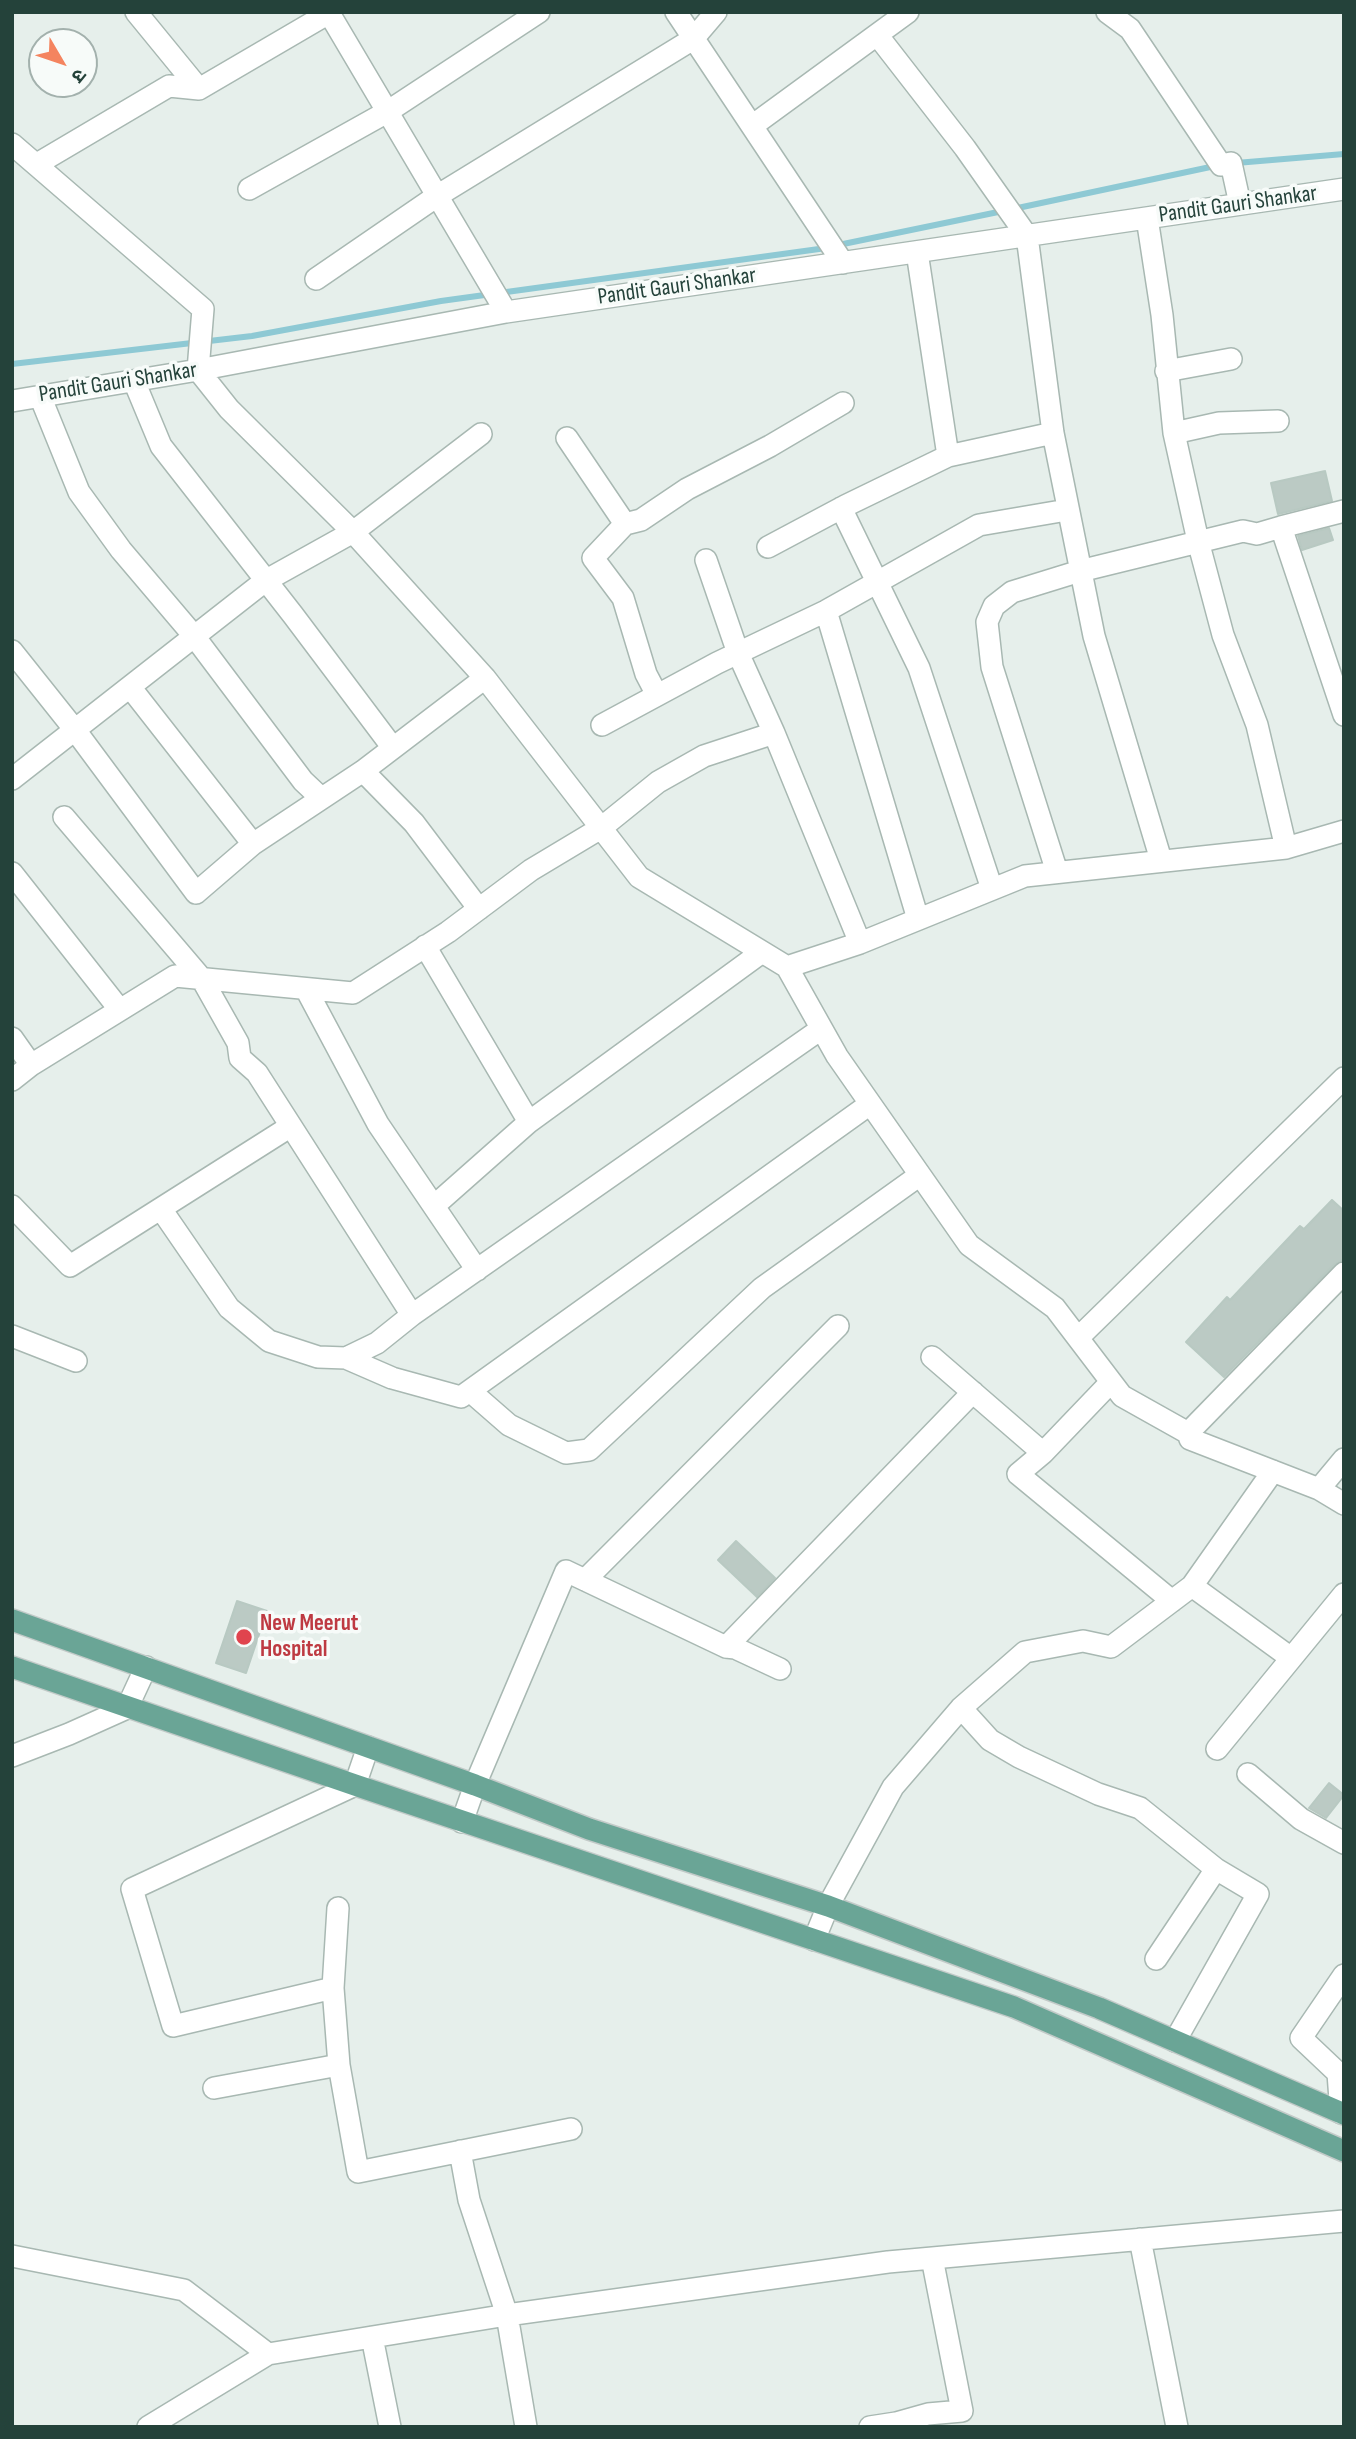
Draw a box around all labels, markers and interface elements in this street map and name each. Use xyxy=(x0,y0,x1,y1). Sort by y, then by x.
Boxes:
north arrow xyxy=(28,28,98,98)
text: उ xyxy=(66,64,91,87)
street label: Pandit Gauri Shankar xyxy=(1157,180,1319,230)
street label: Pandit Gauri Shankar xyxy=(596,262,758,312)
street label: Pandit Gauri Shankar xyxy=(37,357,199,409)
place label: New Meerut Hospital xyxy=(260,1610,358,1664)
marker: New Meerut Hospital xyxy=(234,1627,254,1647)

